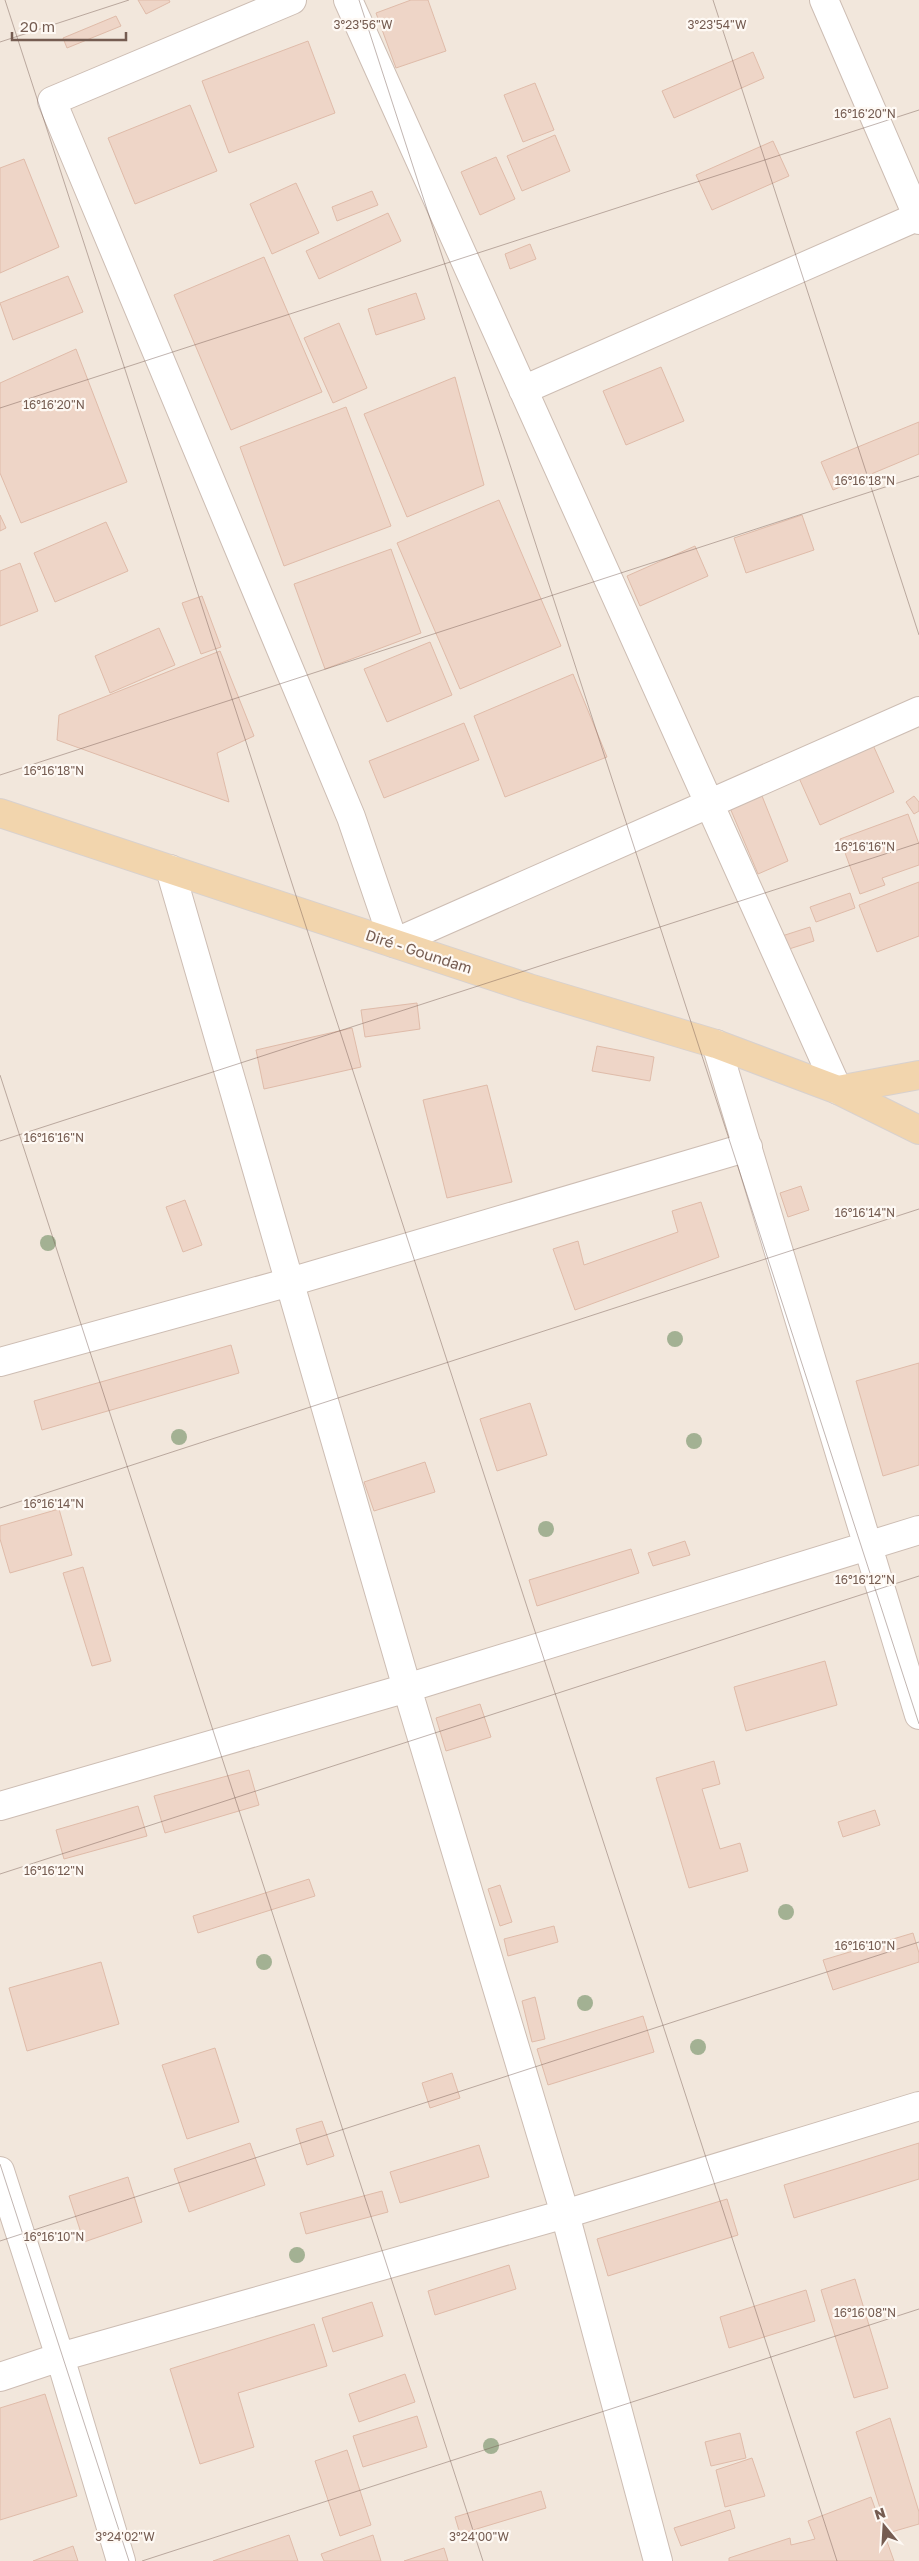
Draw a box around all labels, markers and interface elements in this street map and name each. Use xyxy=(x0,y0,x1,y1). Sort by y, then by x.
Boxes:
scale bar xyxy=(12,10,126,42)
text: 20 m xyxy=(20,17,55,35)
text: 3°23'56"W xyxy=(334,17,393,32)
text: 3°23'54"W xyxy=(687,17,747,32)
text: 16°16'20"N xyxy=(834,106,896,121)
text: 16°16'20"N xyxy=(23,397,85,412)
text: 16°16'18"N xyxy=(835,473,895,488)
text: 16°16'18"N xyxy=(24,763,84,778)
text: 16°16'16"N xyxy=(835,839,895,854)
street label: Diré - Goundam xyxy=(363,925,475,977)
text: 16°16'16"N xyxy=(24,1130,84,1145)
text: 16°16'14"N xyxy=(835,1205,895,1220)
text: 16°16'14"N xyxy=(24,1496,84,1511)
text: 16°16'12"N xyxy=(835,1572,895,1587)
text: 16°16'12"N xyxy=(24,1863,84,1878)
text: 16°16'10"N xyxy=(835,1938,895,1953)
text: 16°16'10"N xyxy=(24,2229,84,2244)
text: 16°16'08"N xyxy=(834,2305,896,2320)
north arrow xyxy=(859,2501,909,2551)
text: N xyxy=(872,2503,888,2523)
text: 3°24'02"W xyxy=(95,2529,155,2544)
text: 3°24'00"W xyxy=(449,2529,509,2544)

